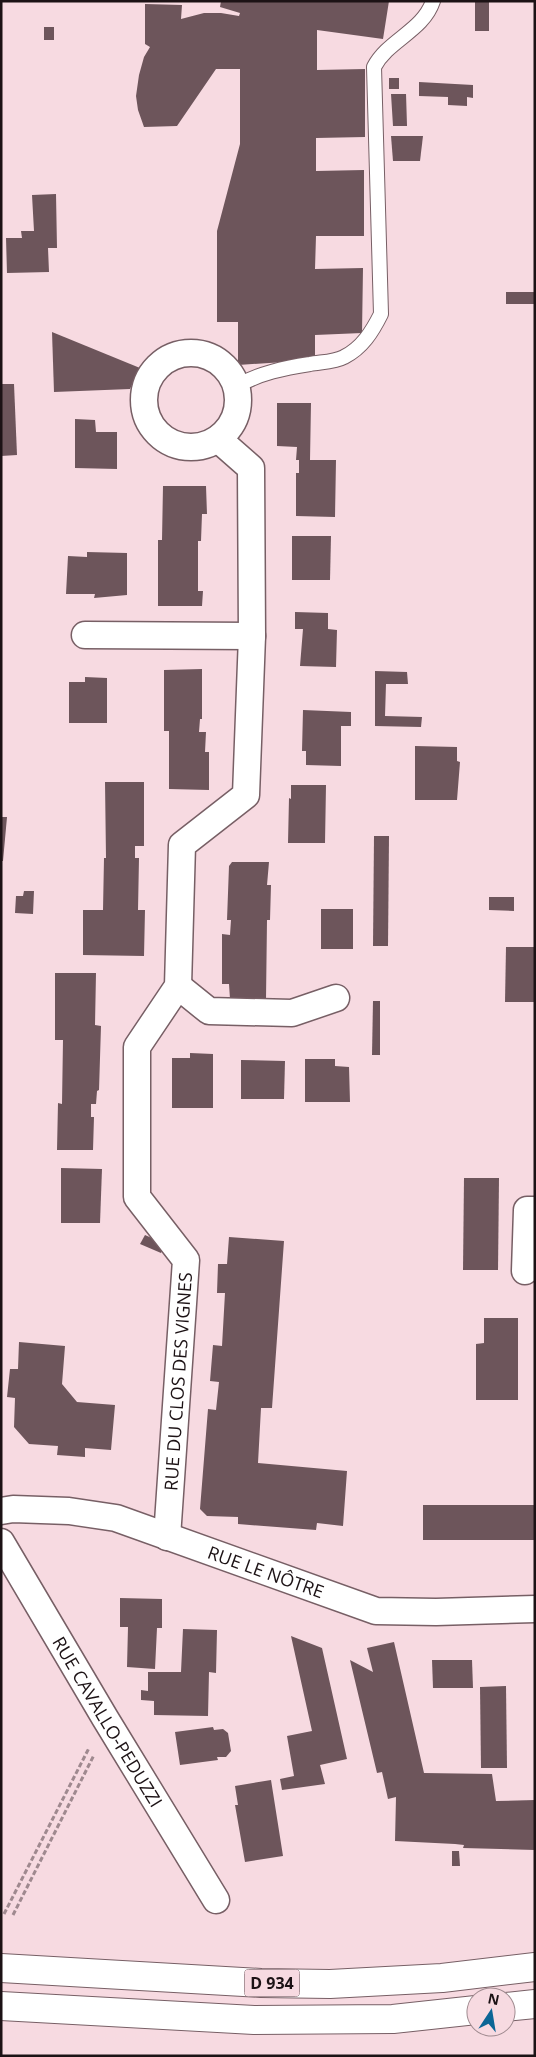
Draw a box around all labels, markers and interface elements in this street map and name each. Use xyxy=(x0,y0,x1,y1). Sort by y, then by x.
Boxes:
street label: RUE DU CLOS DES VIGNES xyxy=(158,1271,197,1491)
street label: RUE LE NÔTRE xyxy=(205,1540,327,1603)
street label: RUE CAVALLO-PEDUZZI xyxy=(47,1632,168,1811)
road number: D 934 xyxy=(244,1970,300,1996)
north arrow xyxy=(466,1987,516,2037)
text: N xyxy=(486,1988,501,2009)

